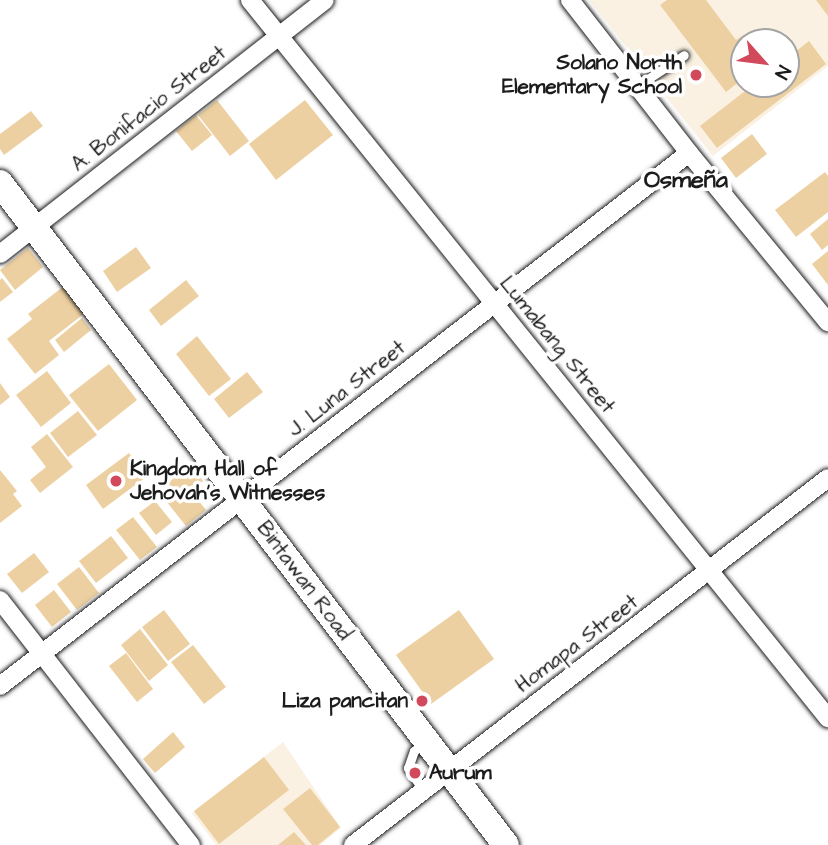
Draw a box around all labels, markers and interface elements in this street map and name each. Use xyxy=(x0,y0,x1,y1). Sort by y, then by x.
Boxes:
north arrow xyxy=(730,28,800,98)
street label: A. Bonifacio Street xyxy=(66,41,232,177)
place label: Solano North Elementary School xyxy=(502,50,682,100)
text: N xyxy=(768,61,797,84)
marker: Solano North Elementary School xyxy=(688,67,704,83)
district label: Osmeña xyxy=(644,167,728,195)
street label: Lumabang Street xyxy=(494,271,620,419)
street label: J. Luna Street xyxy=(283,335,411,443)
place label: Kingdom Hall of Jehovah's Witnesses xyxy=(130,456,325,506)
marker: Kingdom Hall of Jehovah's Witnesses xyxy=(108,473,124,489)
street label: Bintawan Road xyxy=(251,516,357,646)
street label: Homapa Street xyxy=(511,590,643,698)
place label: Liza pancitan xyxy=(282,688,408,714)
marker: Liza pancitan xyxy=(414,693,430,709)
place label: Aurum xyxy=(429,760,492,786)
marker: Aurum xyxy=(407,765,423,781)

